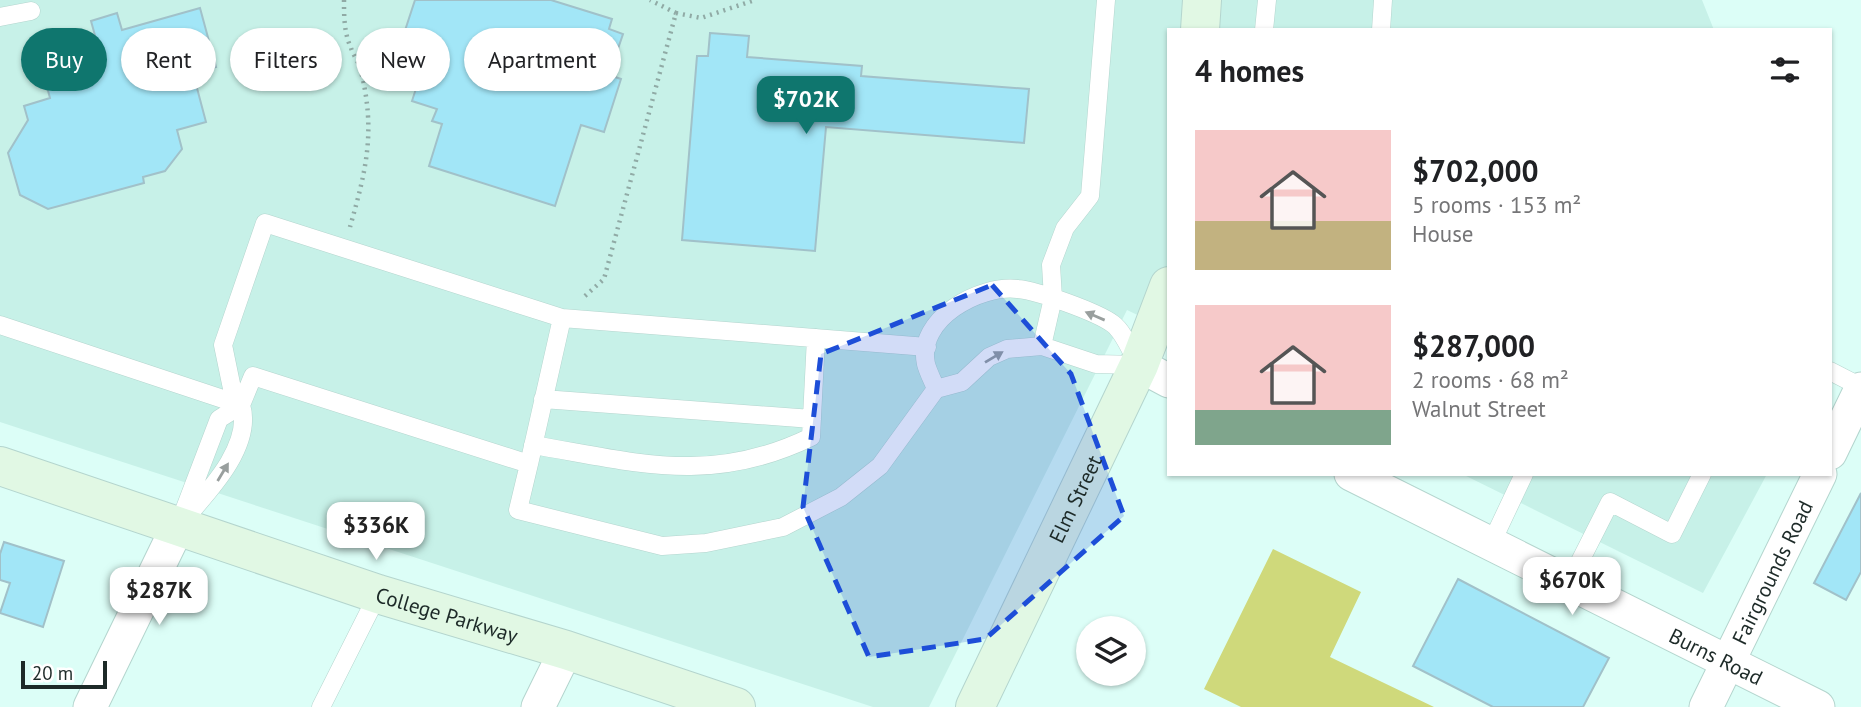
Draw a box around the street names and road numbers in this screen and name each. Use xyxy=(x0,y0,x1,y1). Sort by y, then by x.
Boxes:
street label: Elm Street xyxy=(1042,451,1107,547)
street label: Fairgrounds Road xyxy=(1725,496,1819,649)
street label: College Parkway xyxy=(373,581,521,649)
street label: Burns Road xyxy=(1665,621,1767,691)

